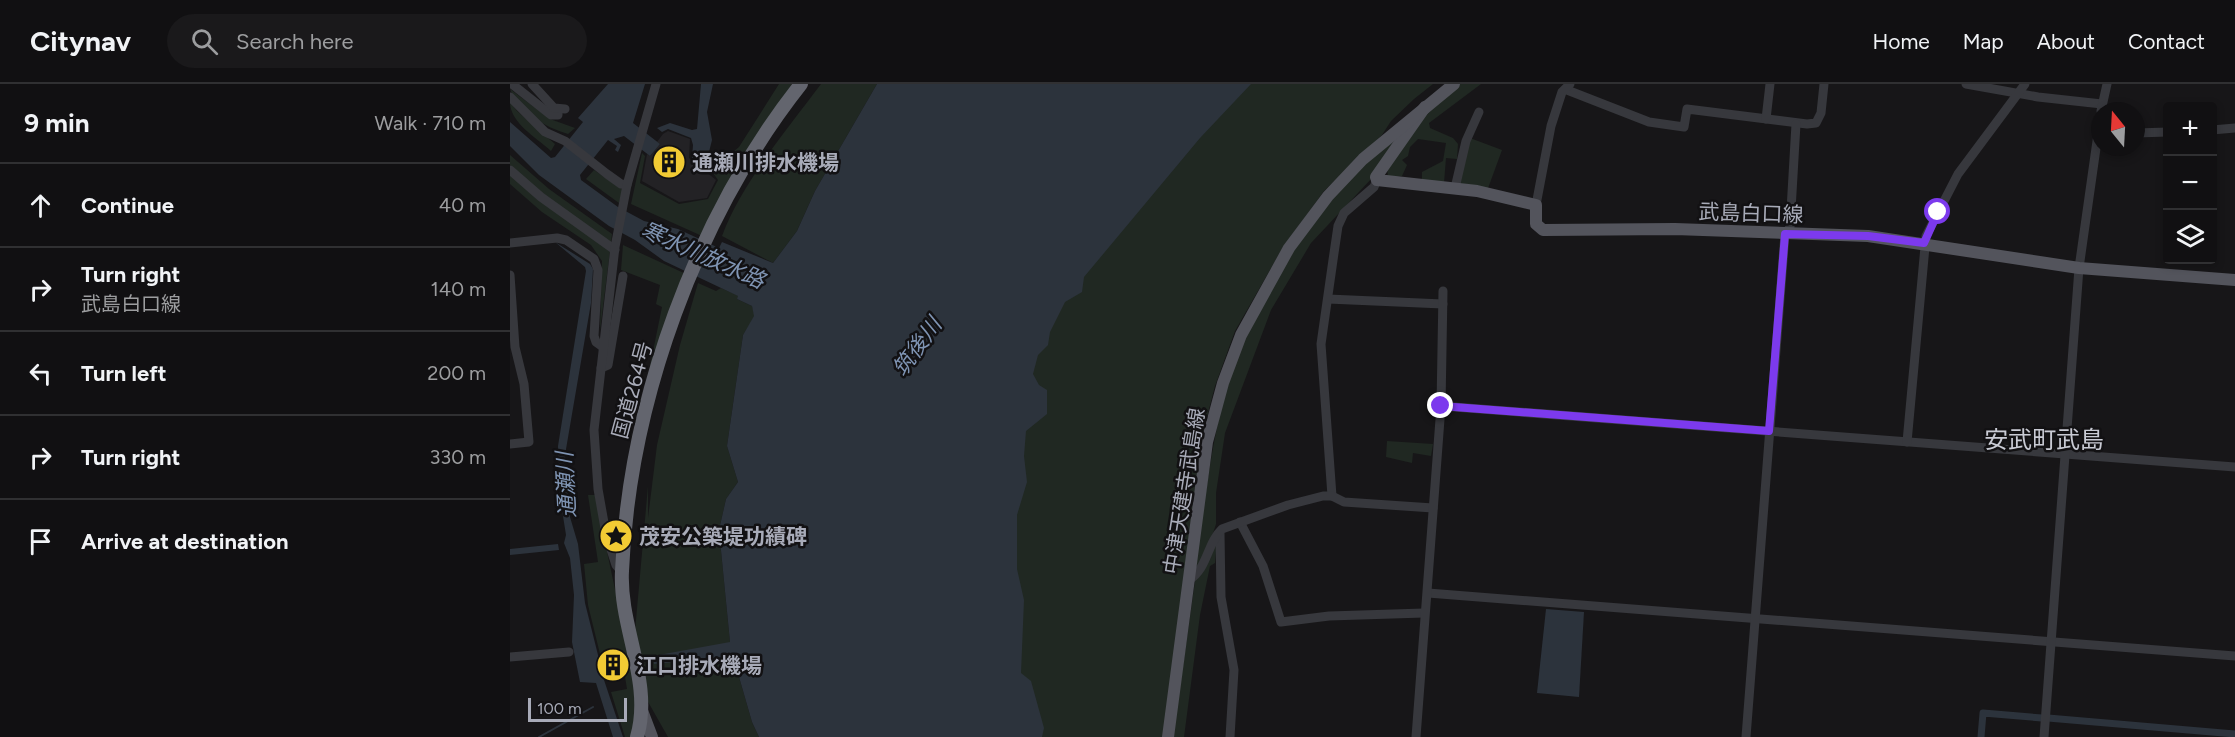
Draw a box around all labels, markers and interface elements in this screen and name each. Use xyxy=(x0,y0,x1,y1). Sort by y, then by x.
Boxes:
search box xyxy=(167,14,587,68)
text: Citynav xyxy=(30,24,131,58)
icon: search xyxy=(188,25,221,58)
text: Search here xyxy=(236,28,354,55)
text: Home xyxy=(1873,29,1930,54)
text: Map xyxy=(1963,29,2004,54)
text: About xyxy=(2037,29,2095,54)
text: Contact xyxy=(2128,29,2205,54)
north arrow xyxy=(2091,102,2145,156)
map controls xyxy=(2163,102,2217,264)
button: + xyxy=(2163,102,2217,156)
text: 9 min xyxy=(24,107,90,139)
text: Walk · 710 m xyxy=(375,111,486,135)
building icon: 通瀬川排水機場 xyxy=(651,144,687,180)
place label: 通瀬川排水機場 xyxy=(692,150,839,175)
button: − xyxy=(2163,156,2217,210)
icon: ahead xyxy=(24,189,57,222)
text: Continue xyxy=(81,192,174,219)
text: 40 m xyxy=(439,193,486,217)
route start xyxy=(1924,198,1950,224)
street label: 武島白口線 xyxy=(1698,199,1804,227)
button: layers xyxy=(2163,210,2217,264)
water label: 寒水川放水路 xyxy=(637,216,771,295)
text: Turn right xyxy=(81,261,180,288)
icon: right xyxy=(24,273,57,306)
text: 140 m xyxy=(431,277,486,301)
text: 武島白口線 xyxy=(81,292,181,316)
water label: 筑後川 xyxy=(887,311,948,382)
street label: 国道264号 xyxy=(607,339,657,441)
icon: left xyxy=(24,357,57,390)
text: Turn left xyxy=(81,360,167,387)
text: 200 m xyxy=(427,361,486,385)
route end xyxy=(1427,392,1453,418)
street label: 中津天建寺武島線 xyxy=(1159,406,1209,576)
district label: 安武町武島 xyxy=(1984,425,2104,454)
icon: right xyxy=(24,441,57,474)
text: Turn right xyxy=(81,444,180,471)
text: 330 m xyxy=(429,445,486,469)
water label: 通瀬川 xyxy=(551,449,581,519)
place icon: 茂安公築堤功績碑 xyxy=(598,518,634,554)
place label: 茂安公築堤功績碑 xyxy=(639,524,807,549)
icon: arrive xyxy=(24,525,57,558)
text: Arrive at destination xyxy=(81,528,289,555)
building icon: 江口排水機場 xyxy=(595,647,631,683)
place label: 江口排水機場 xyxy=(636,653,762,678)
scale bar xyxy=(528,695,627,722)
text: 100 m xyxy=(537,699,582,718)

